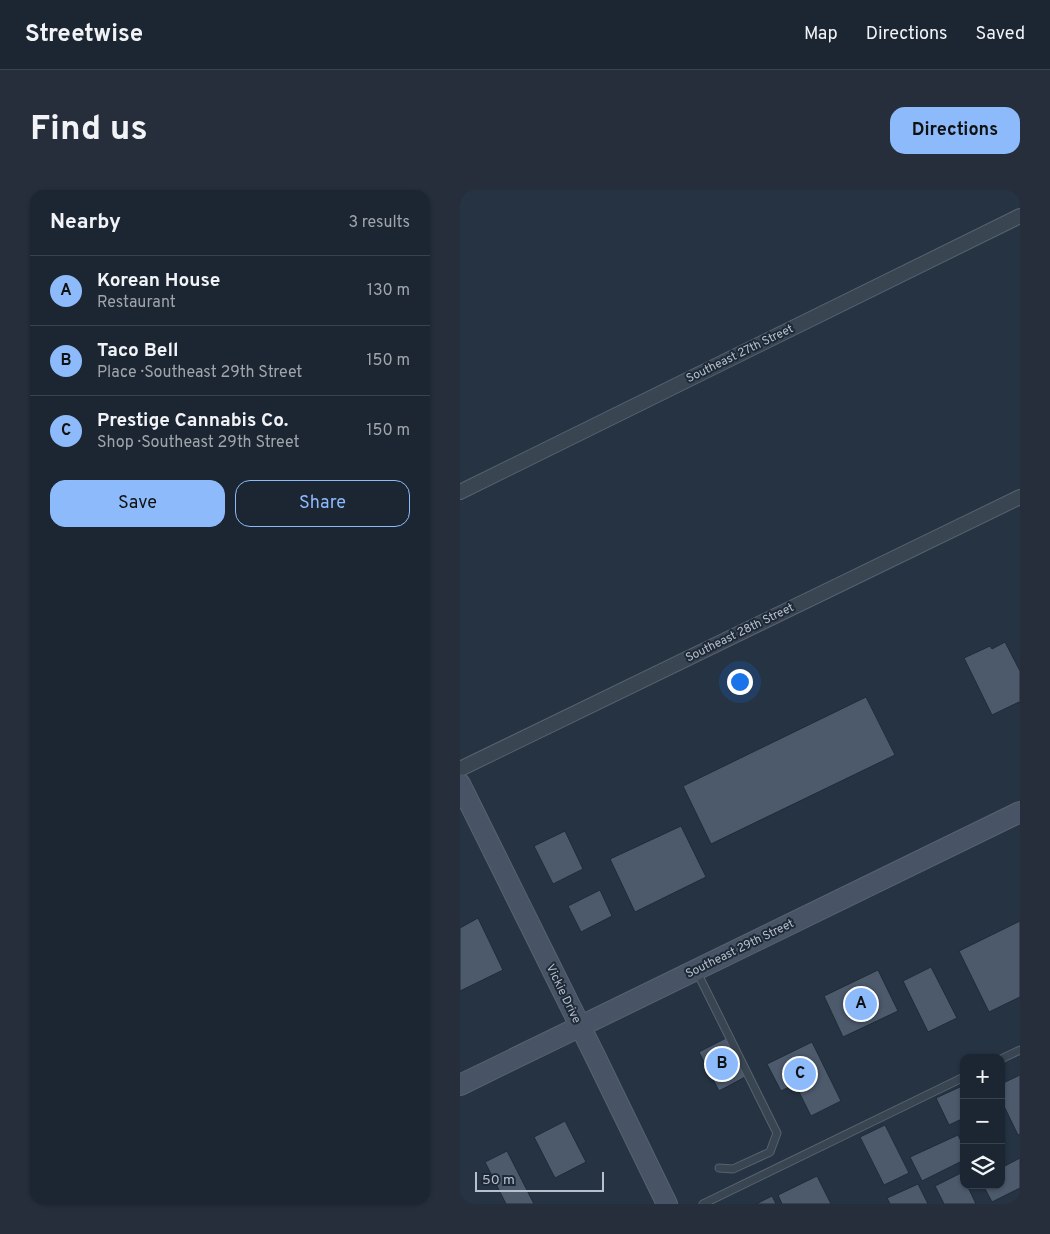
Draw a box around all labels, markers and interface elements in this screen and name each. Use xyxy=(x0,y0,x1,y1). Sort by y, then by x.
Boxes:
text: Streetwise xyxy=(25,20,143,50)
text: Map xyxy=(804,23,838,46)
text: Directions xyxy=(866,23,948,46)
text: Saved xyxy=(976,23,1025,46)
button: Directions xyxy=(890,107,1020,154)
text: Find us xyxy=(30,108,148,152)
text: Nearby xyxy=(50,209,121,236)
text: 3 results xyxy=(348,213,410,233)
text: Korean House xyxy=(97,269,220,293)
text: A xyxy=(60,281,72,301)
text: 130 m xyxy=(367,281,410,301)
text: Restaurant xyxy=(97,293,176,313)
street label: Southeast 27th Street xyxy=(684,321,796,387)
text: Taco Bell xyxy=(97,339,179,363)
text: B xyxy=(60,351,72,371)
text: 150 m xyxy=(367,351,410,371)
text: Place · Southeast 29th Street xyxy=(97,363,302,383)
text: Prestige Cannabis Co. xyxy=(97,409,288,433)
text: C xyxy=(61,421,71,441)
text: 150 m xyxy=(367,421,410,441)
text: Shop · Southeast 29th Street xyxy=(97,433,299,453)
button: Save xyxy=(50,480,225,527)
button: Share xyxy=(235,480,410,527)
street label: Southeast 28th Street xyxy=(683,600,797,666)
your location xyxy=(727,669,753,695)
street label: Southeast 29th Street xyxy=(683,916,797,982)
street label: Vickie Drive xyxy=(542,962,584,1026)
pin: A xyxy=(845,985,877,1023)
pin: B xyxy=(706,1045,738,1083)
map controls xyxy=(960,1054,1005,1189)
button: + xyxy=(960,1054,1005,1099)
pin: C xyxy=(784,1055,816,1093)
button: − xyxy=(960,1099,1005,1144)
button: layers xyxy=(960,1144,1005,1189)
scale bar xyxy=(475,1169,604,1192)
text: 50 m xyxy=(482,1172,515,1189)

